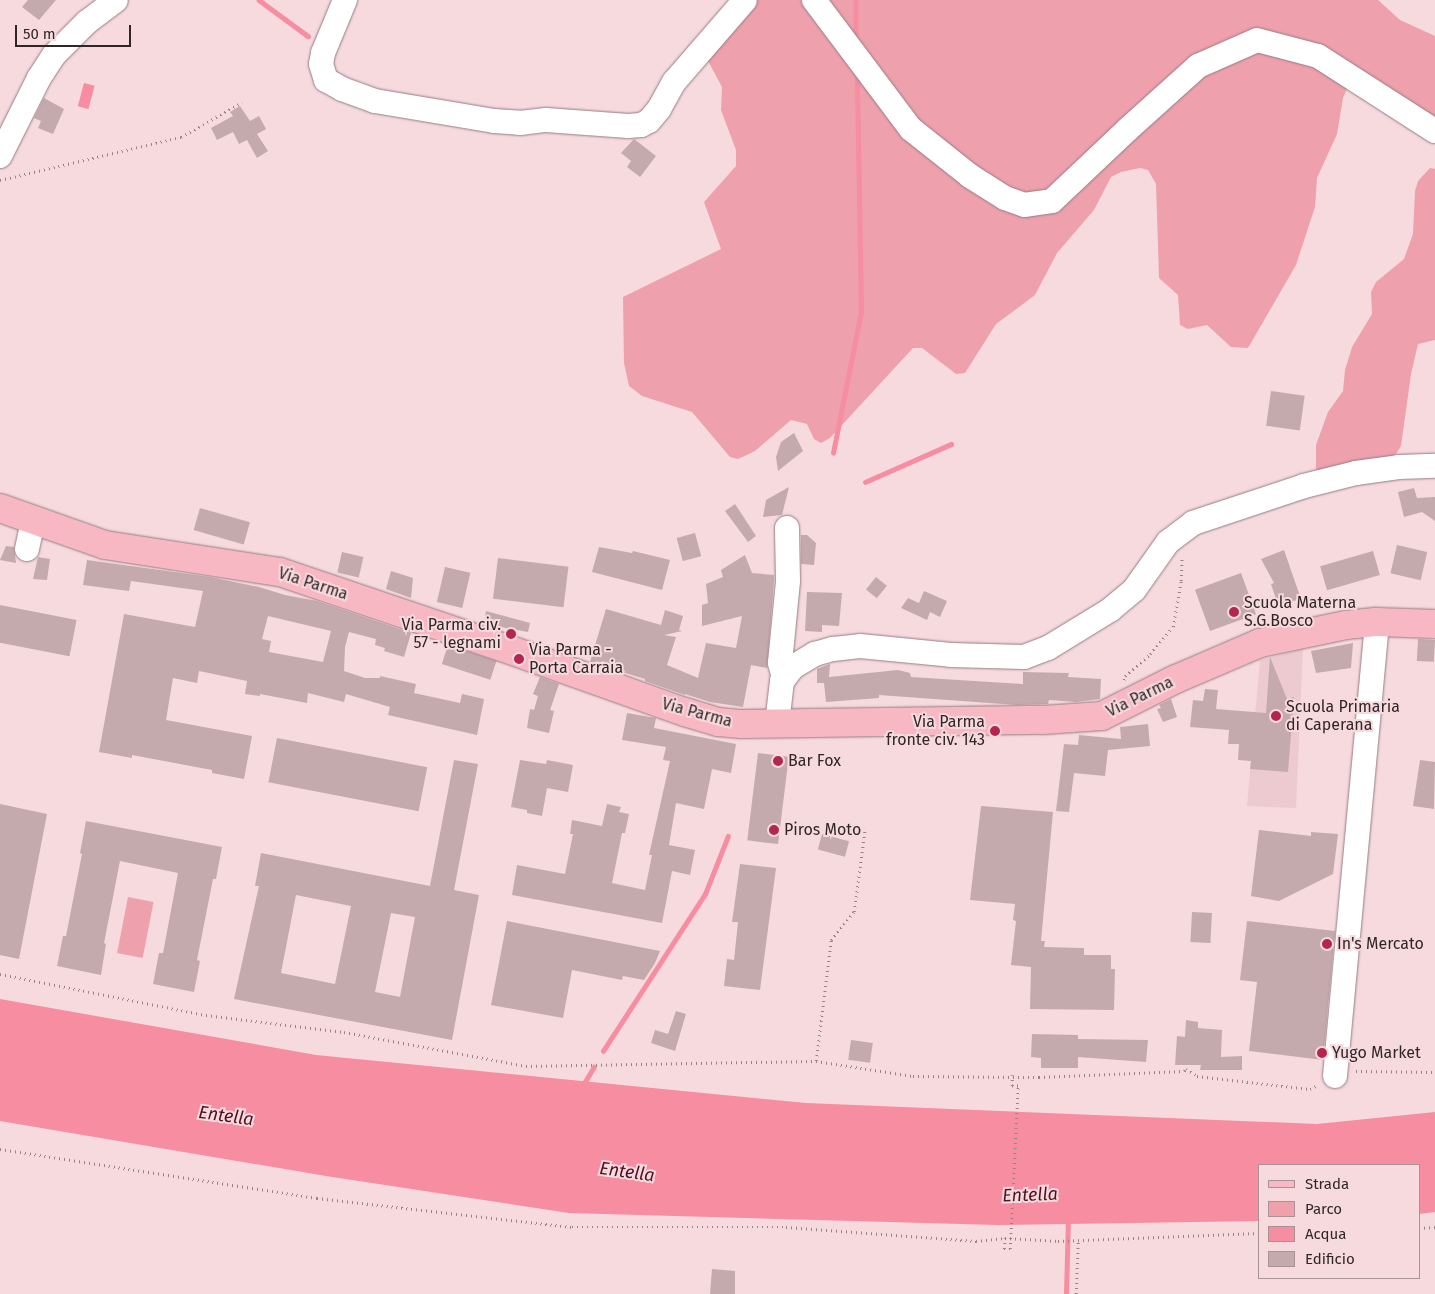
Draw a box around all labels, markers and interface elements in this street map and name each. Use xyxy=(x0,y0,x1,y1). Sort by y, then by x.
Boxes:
scale bar xyxy=(18,15,134,47)
text: 50 m xyxy=(23,25,56,43)
street label: Via Parma xyxy=(276,564,350,604)
place label: Scuola Materna S.G.Bosco xyxy=(1244,593,1356,631)
marker: Scuola Materna S.G.Bosco xyxy=(1228,606,1240,618)
place label: Via Parma civ. 57 - legnami xyxy=(401,615,501,653)
marker: Via Parma civ. 57 - legnami xyxy=(505,628,517,640)
place label: Via Parma - Porta Carraia xyxy=(529,640,623,678)
marker: Via Parma - Porta Carraia xyxy=(513,653,525,665)
street label: Via Parma xyxy=(1103,673,1177,721)
street label: Via Parma xyxy=(660,694,734,732)
place label: Scuola Primaria di Caperana xyxy=(1286,697,1400,735)
marker: Scuola Primaria di Caperana xyxy=(1270,710,1282,722)
place label: Via Parma fronte civ. 143 xyxy=(886,712,985,750)
marker: Via Parma fronte civ. 143 xyxy=(989,725,1001,737)
place label: Bar Fox xyxy=(788,751,841,771)
marker: Bar Fox xyxy=(772,755,784,767)
place label: Piros Moto xyxy=(784,820,861,840)
marker: Piros Moto xyxy=(768,824,780,836)
place label: In's Mercato xyxy=(1337,934,1424,954)
marker: In's Mercato xyxy=(1321,938,1333,950)
place label: Yugo Market xyxy=(1332,1043,1421,1063)
marker: Yugo Market xyxy=(1316,1047,1328,1059)
water label: Entella xyxy=(197,1101,255,1131)
water label: Entella xyxy=(598,1157,656,1187)
legend xyxy=(1258,1164,1420,1279)
text: Strada xyxy=(1305,1175,1349,1193)
water label: Entella xyxy=(1002,1183,1058,1207)
text: Parco xyxy=(1305,1200,1342,1218)
text: Acqua xyxy=(1305,1225,1346,1243)
text: Edificio xyxy=(1305,1250,1355,1268)

